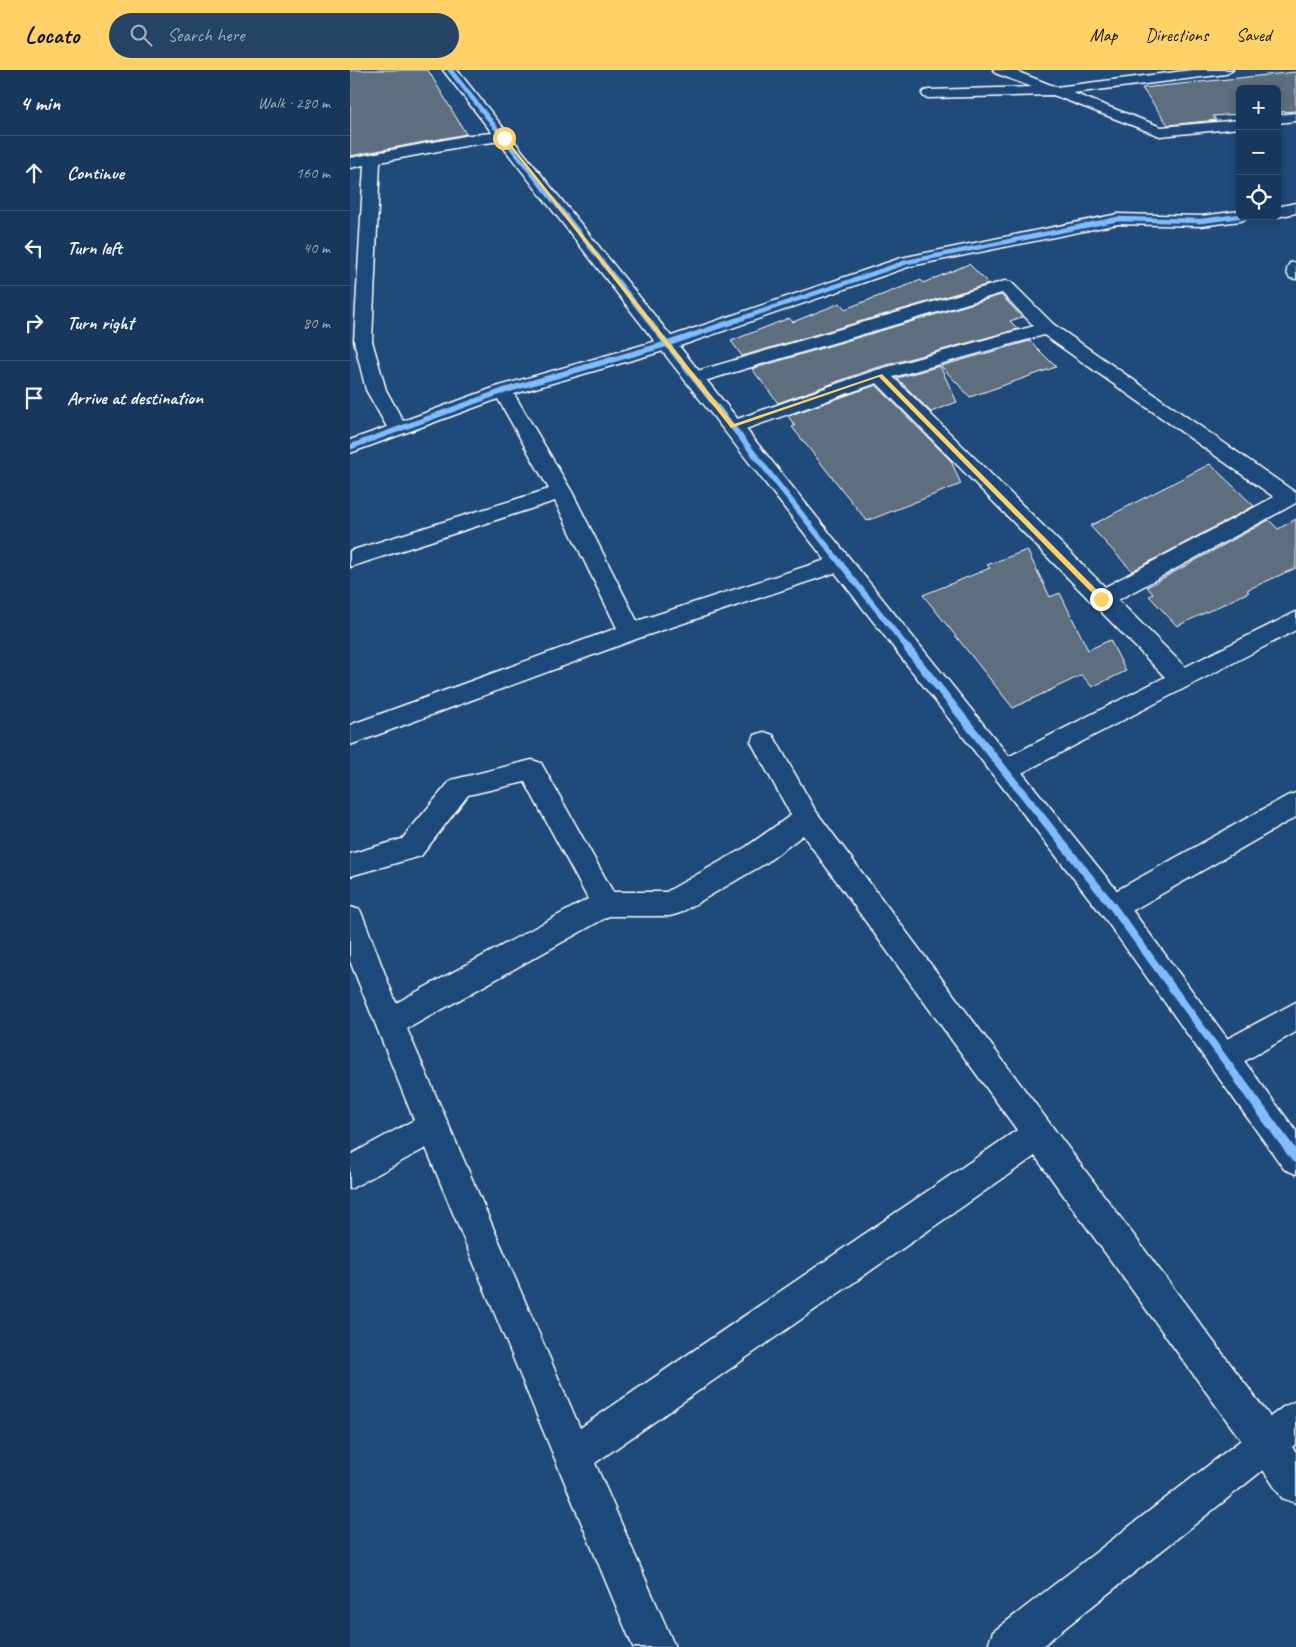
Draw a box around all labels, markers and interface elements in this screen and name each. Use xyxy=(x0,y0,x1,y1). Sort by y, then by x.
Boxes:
search box xyxy=(109,13,459,58)
text: Locato xyxy=(25,20,79,50)
icon: search xyxy=(127,21,155,49)
text: Search here xyxy=(167,23,245,47)
text: Map xyxy=(1090,24,1117,46)
text: Directions xyxy=(1145,24,1208,46)
text: Saved xyxy=(1236,24,1271,46)
map controls xyxy=(1236,85,1281,220)
button: + xyxy=(1236,85,1281,130)
text: 4 min xyxy=(20,90,60,116)
text: Walk · 280 m xyxy=(258,93,330,113)
route start xyxy=(493,127,516,150)
button: − xyxy=(1236,130,1281,175)
icon: ahead xyxy=(20,159,48,187)
text: Continue xyxy=(67,161,124,185)
text: 160 m xyxy=(296,163,330,183)
button: locate xyxy=(1236,175,1281,220)
icon: left xyxy=(20,234,48,262)
text: Turn left xyxy=(67,236,122,260)
text: 40 m xyxy=(303,238,330,258)
icon: right xyxy=(20,309,48,337)
text: Turn right xyxy=(67,311,134,335)
text: 80 m xyxy=(303,313,330,333)
icon: arrive xyxy=(20,384,48,412)
text: Arrive at destination xyxy=(67,386,203,410)
route end xyxy=(1090,588,1113,611)

